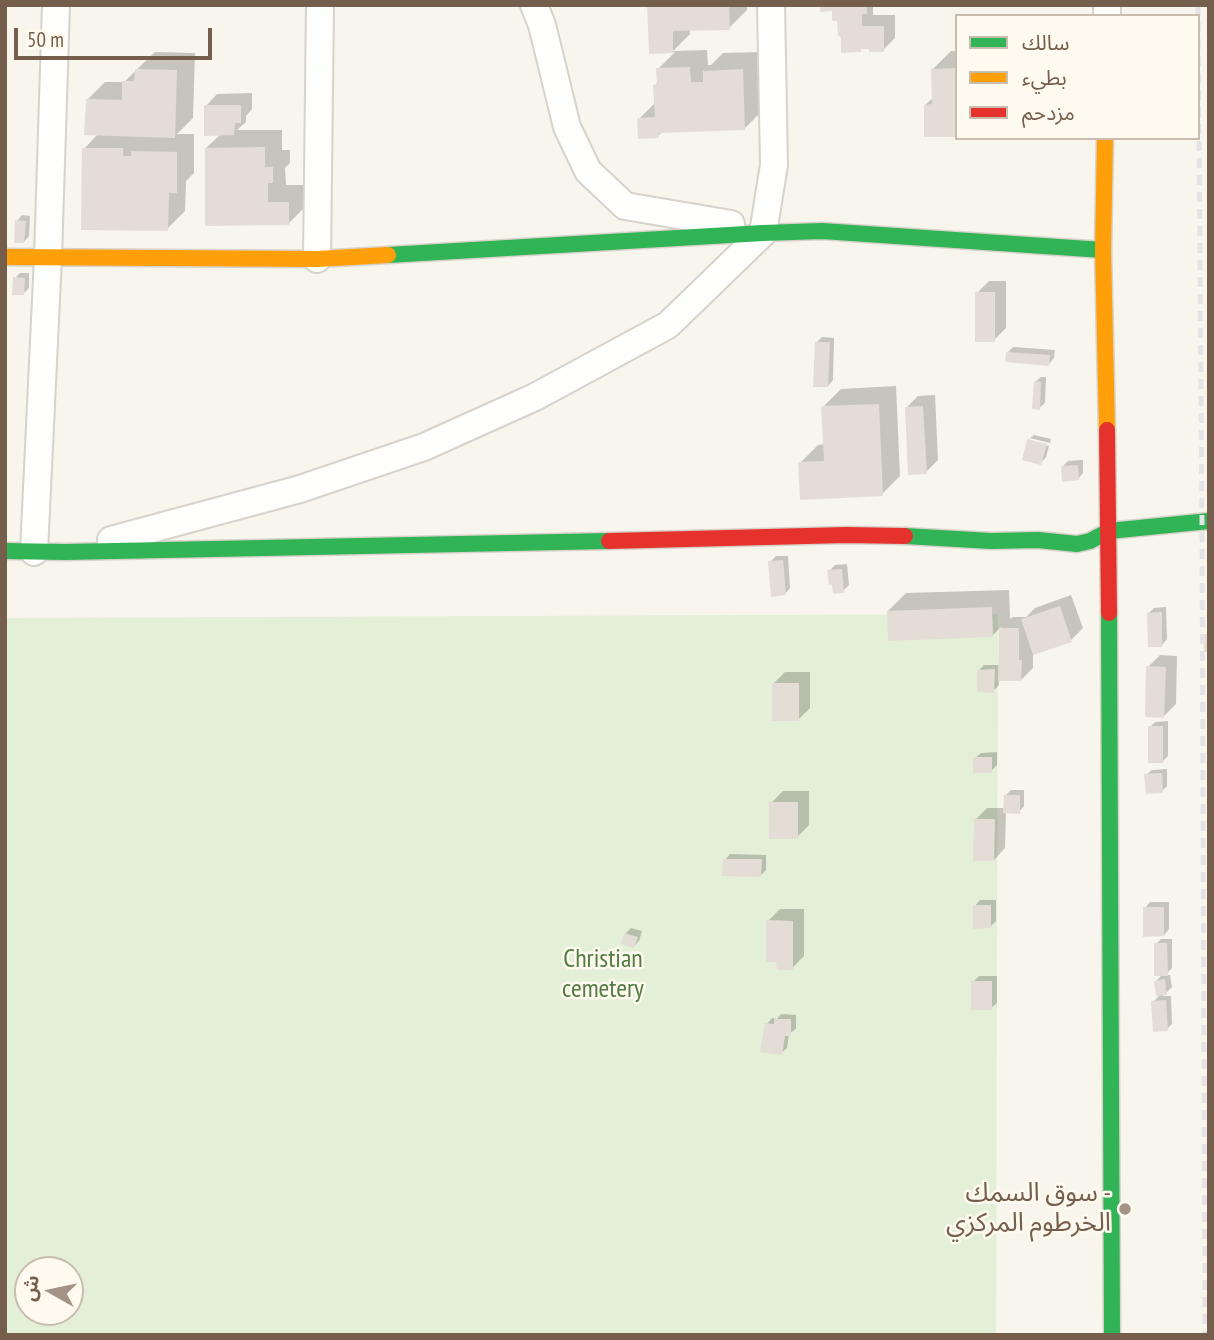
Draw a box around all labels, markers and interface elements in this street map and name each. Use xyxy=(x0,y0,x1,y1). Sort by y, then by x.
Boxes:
scale bar xyxy=(18,14,215,58)
legend xyxy=(955,14,1200,140)
text: 50 m xyxy=(27,26,64,53)
text: سالك xyxy=(1022,29,1069,56)
text: بطيء xyxy=(1022,64,1067,91)
text: مزدحم xyxy=(1022,99,1075,126)
park label: Christian cemetery xyxy=(562,944,644,1006)
place label: سوق السمك - الخرطوم المركزي xyxy=(946,1178,1111,1240)
marker: سوق السمك - الخرطوم المركزي xyxy=(1117,1201,1133,1217)
north arrow xyxy=(14,1256,84,1326)
text: ش xyxy=(16,1273,44,1303)

